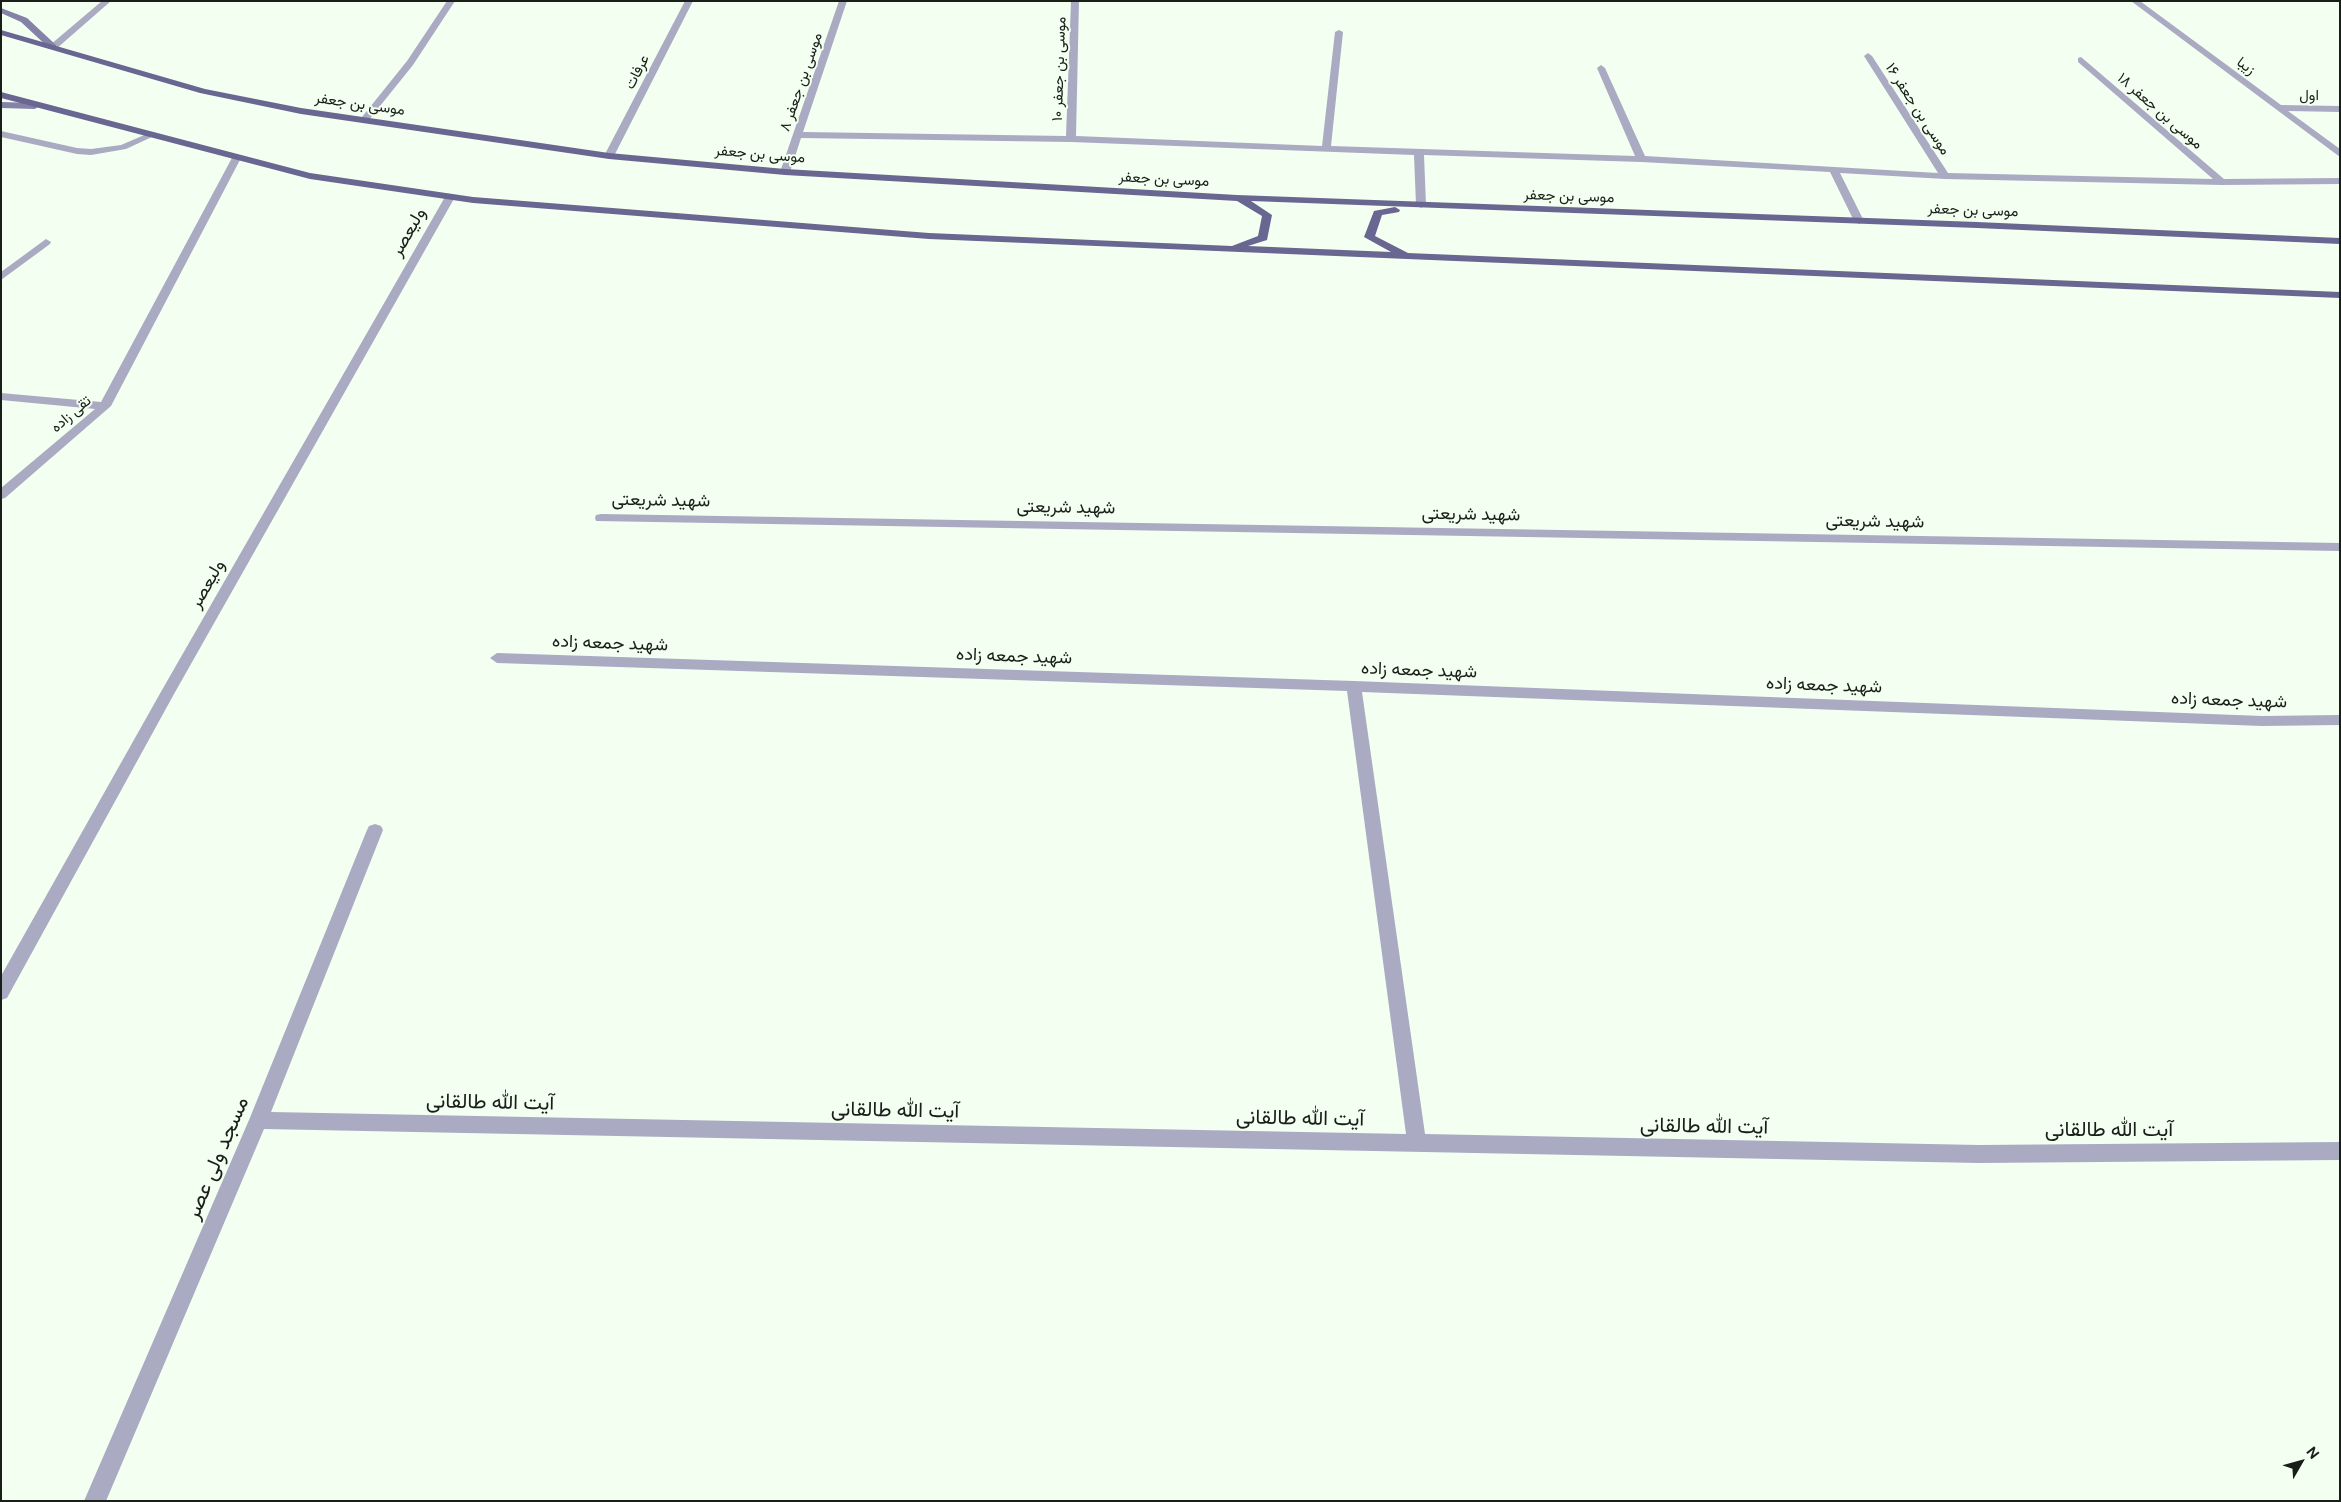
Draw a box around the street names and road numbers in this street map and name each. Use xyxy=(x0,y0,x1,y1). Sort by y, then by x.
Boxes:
street label: موسی بن جعفر ۱۰ xyxy=(1048,16,1070,122)
street label: موسی بن جعفر ۸ xyxy=(776,30,826,134)
street label: عرفات xyxy=(621,52,653,92)
street label: زیبا xyxy=(2233,53,2259,79)
street label: موسی بن جعفر ۱۶ xyxy=(1882,60,1954,158)
street label: موسی بن جعفر ۱۸ xyxy=(2114,69,2206,153)
street label: اول xyxy=(2299,86,2319,104)
street label: موسی بن جعفر xyxy=(314,89,406,119)
street label: موسی بن جعفر xyxy=(714,141,806,167)
street label: موسی بن جعفر xyxy=(1118,168,1210,190)
street label: موسی بن جعفر xyxy=(1523,185,1615,207)
street label: موسی بن جعفر xyxy=(1927,199,2019,221)
street label: ولیعصر xyxy=(386,204,430,260)
street label: تقی زاده xyxy=(47,392,95,436)
street label: شهید شریعتی xyxy=(611,488,711,512)
street label: شهید شریعتی xyxy=(1016,495,1116,519)
street label: شهید شریعتی xyxy=(1421,502,1521,526)
street label: شهید شریعتی xyxy=(1825,509,1925,533)
street label: ولیعصر xyxy=(185,556,229,612)
street label: شهید جمعه زاده xyxy=(552,630,668,656)
street label: شهید جمعه زاده xyxy=(956,643,1072,669)
street label: شهید جمعه زاده xyxy=(1361,657,1477,683)
street label: شهید جمعه زاده xyxy=(1766,672,1882,698)
street label: شهید جمعه زاده xyxy=(2171,687,2287,713)
street label: آیت الله طالقانی xyxy=(426,1088,554,1116)
street label: مسجد ولی عصر xyxy=(180,1093,254,1223)
street label: آیت الله طالقانی xyxy=(831,1096,959,1124)
street label: آیت الله طالقانی xyxy=(1236,1104,1364,1132)
street label: آیت الله طالقانی xyxy=(1640,1112,1768,1140)
street label: آیت الله طالقانی xyxy=(2045,1117,2173,1143)

